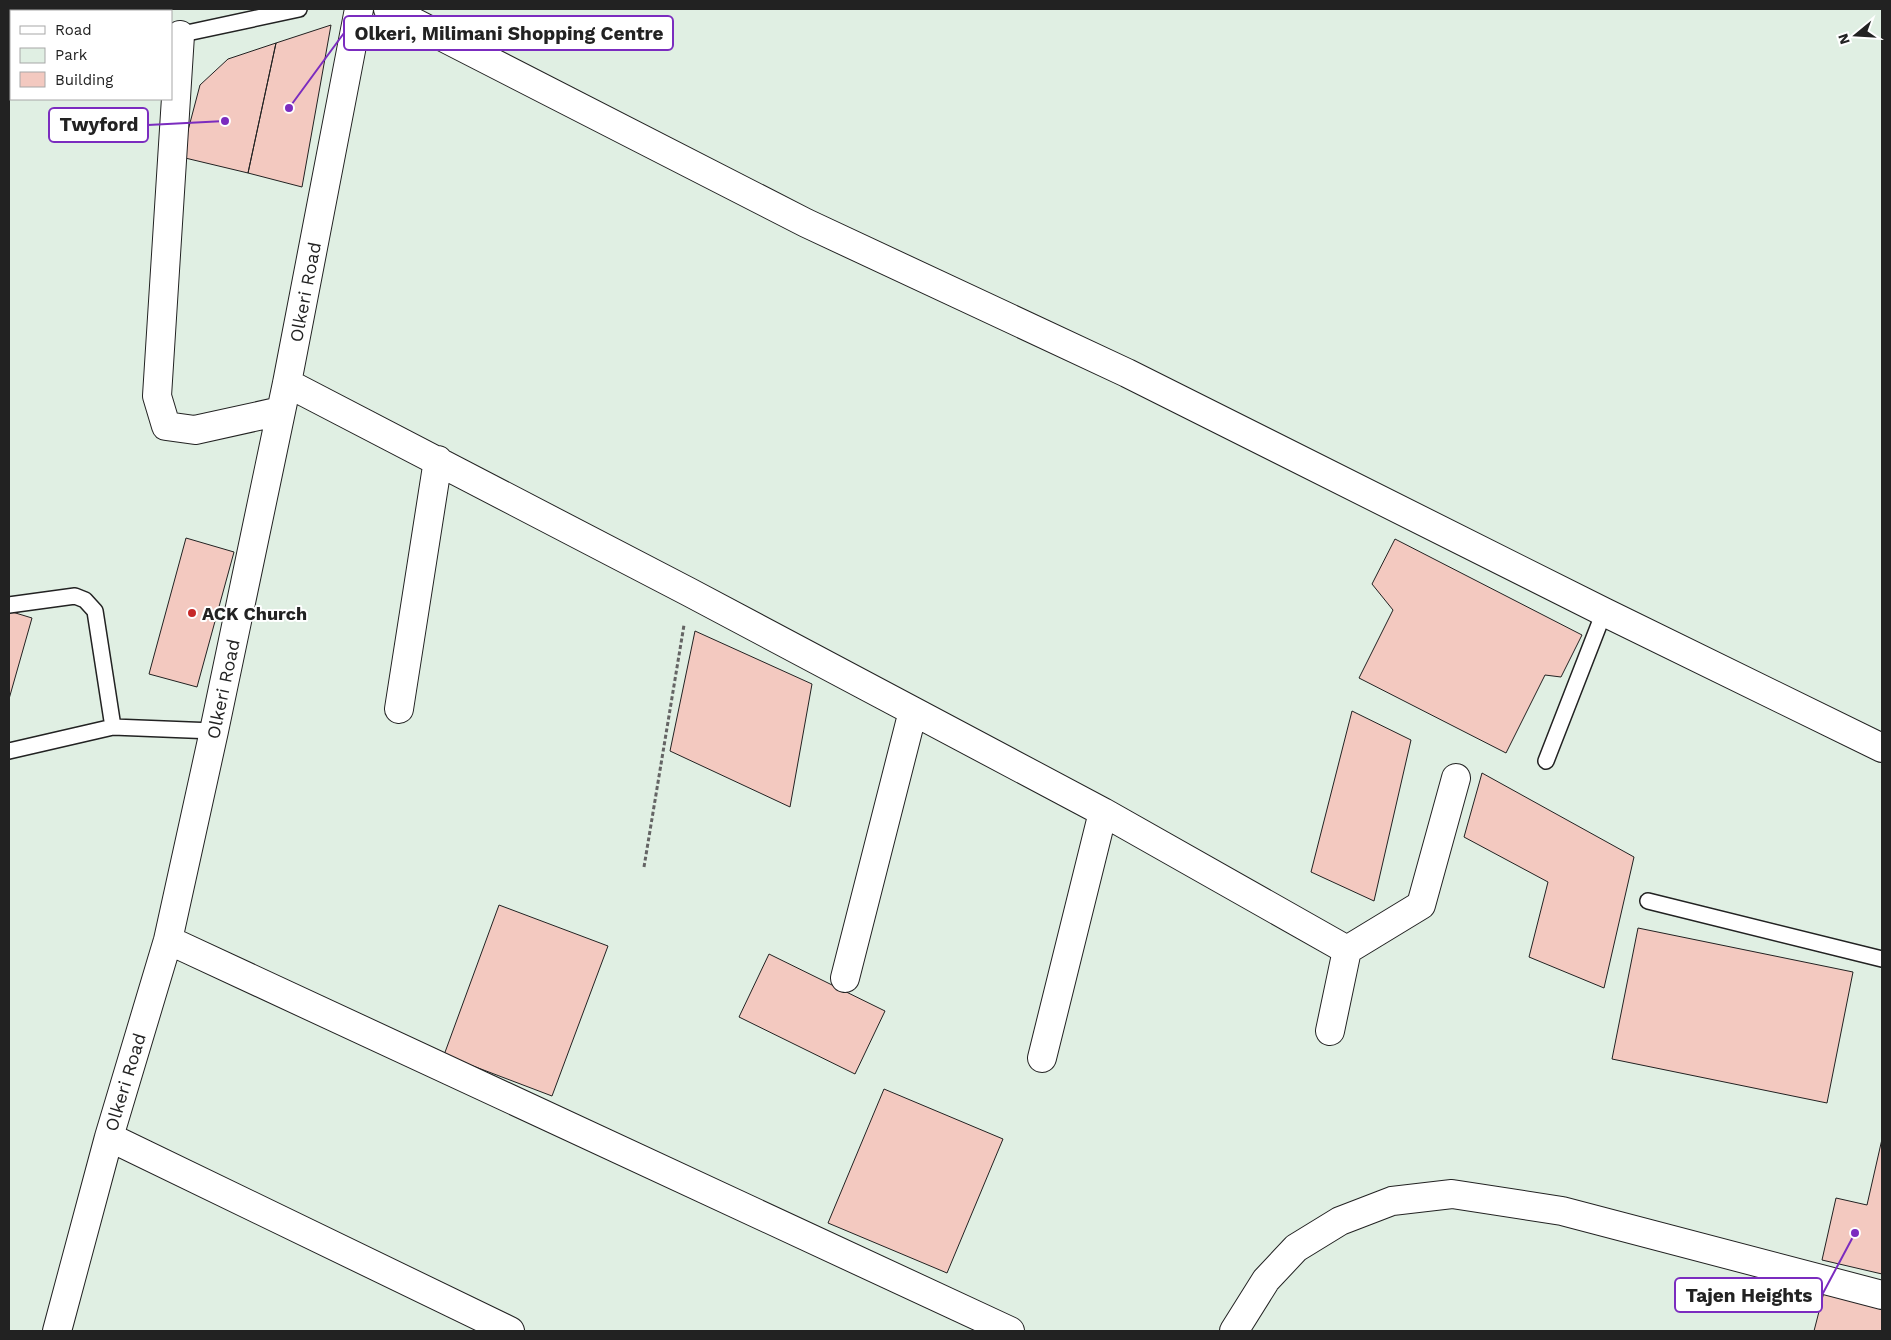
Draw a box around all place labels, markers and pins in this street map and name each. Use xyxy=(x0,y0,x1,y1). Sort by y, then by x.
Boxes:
callout: Olkeri, Milimani Shopping Centre xyxy=(344,16,673,50)
callout: Twyford xyxy=(49,108,148,142)
place label: ACK Church xyxy=(202,603,307,624)
marker: ACK Church xyxy=(186,607,198,619)
callout: Tajen Heights xyxy=(1675,1278,1822,1312)

